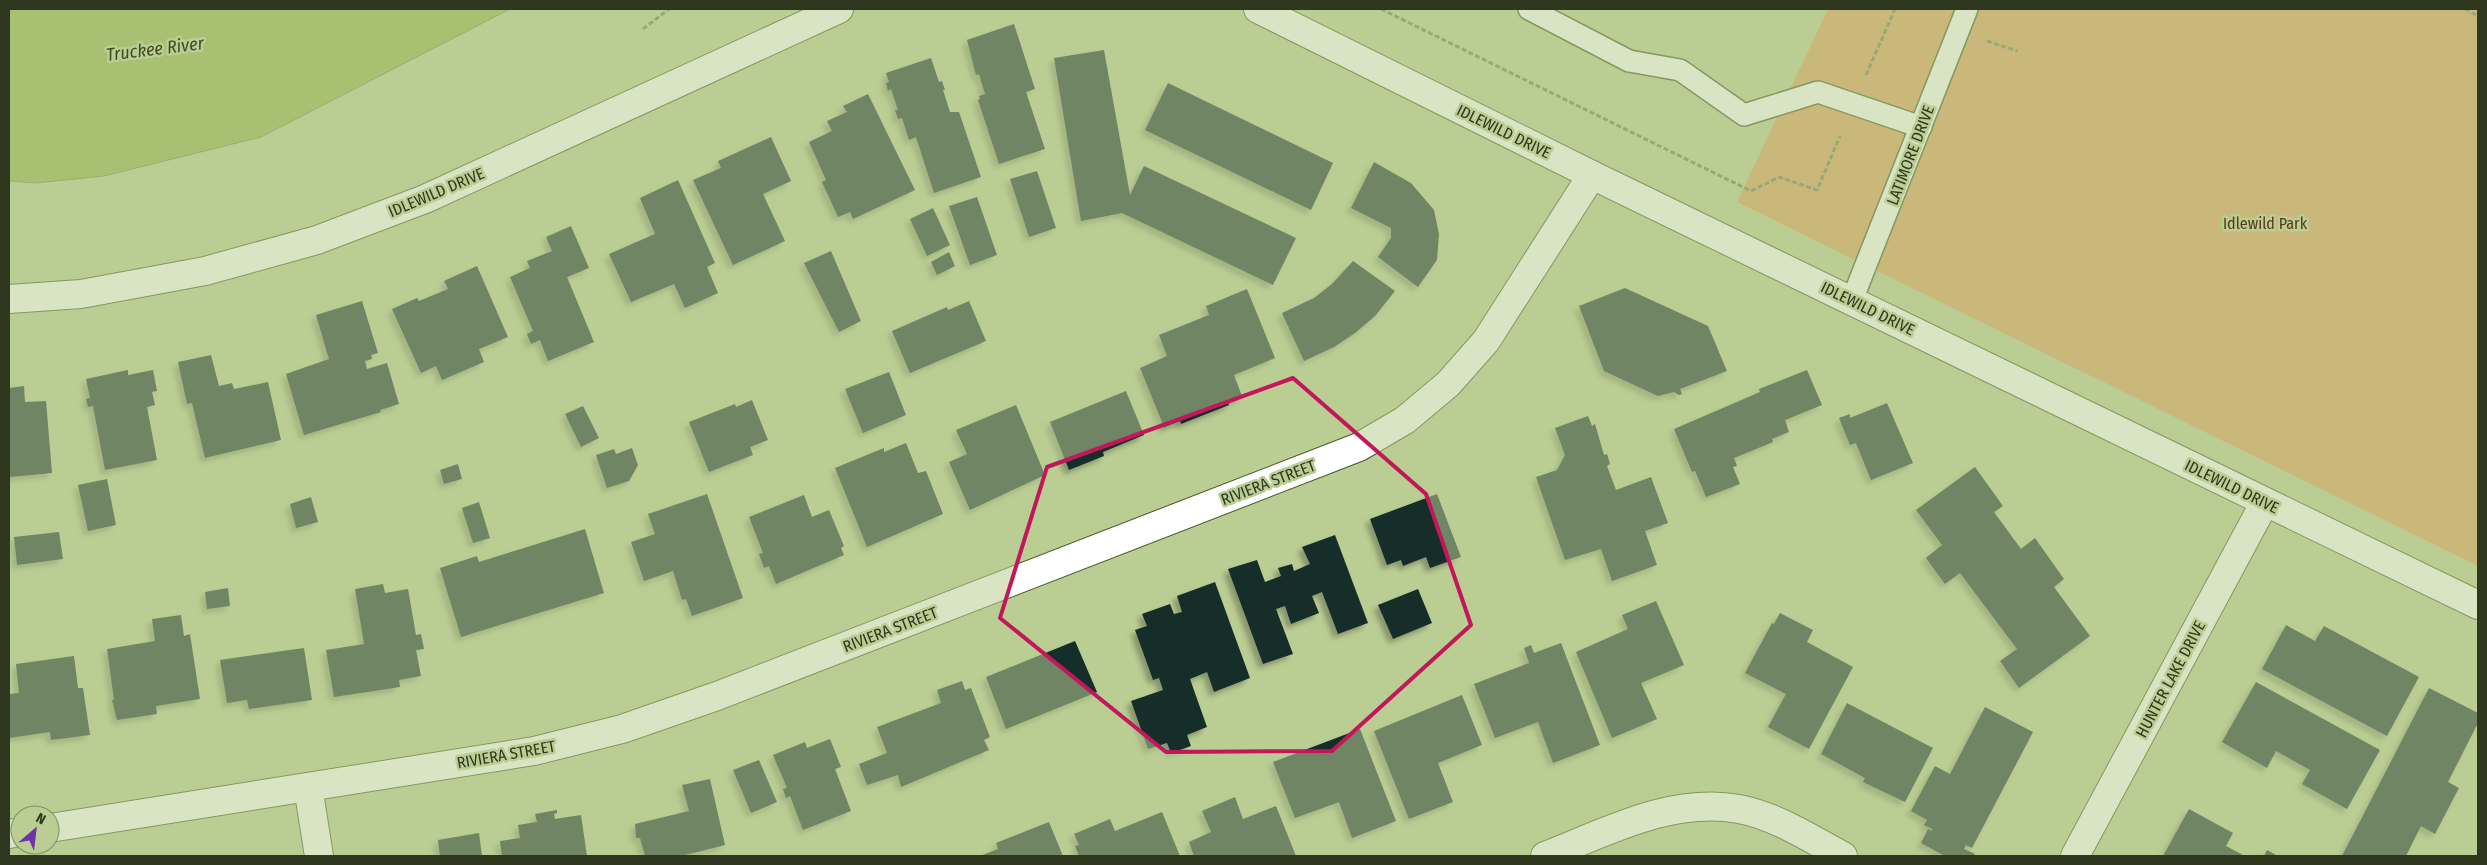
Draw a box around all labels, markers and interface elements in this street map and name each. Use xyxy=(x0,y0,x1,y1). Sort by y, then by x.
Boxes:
water label: Truckee River xyxy=(105,32,206,66)
street label: IDLEWILD DRIVE xyxy=(1454,100,1554,162)
street label: LATIMORE DRIVE xyxy=(1883,103,1938,208)
street label: IDLEWILD DRIVE xyxy=(385,164,487,221)
park label: Idlewild Park xyxy=(2223,214,2308,233)
street label: IDLEWILD DRIVE xyxy=(1818,277,1918,339)
street label: IDLEWILD DRIVE xyxy=(2182,455,2282,517)
street label: RIVIERA STREET xyxy=(1218,456,1319,509)
street label: RIVIERA STREET xyxy=(840,603,941,656)
street label: HUNTER LAKE DRIVE xyxy=(2132,618,2209,741)
street label: RIVIERA STREET xyxy=(455,736,557,773)
north arrow xyxy=(10,805,60,855)
text: N xyxy=(33,809,49,828)

